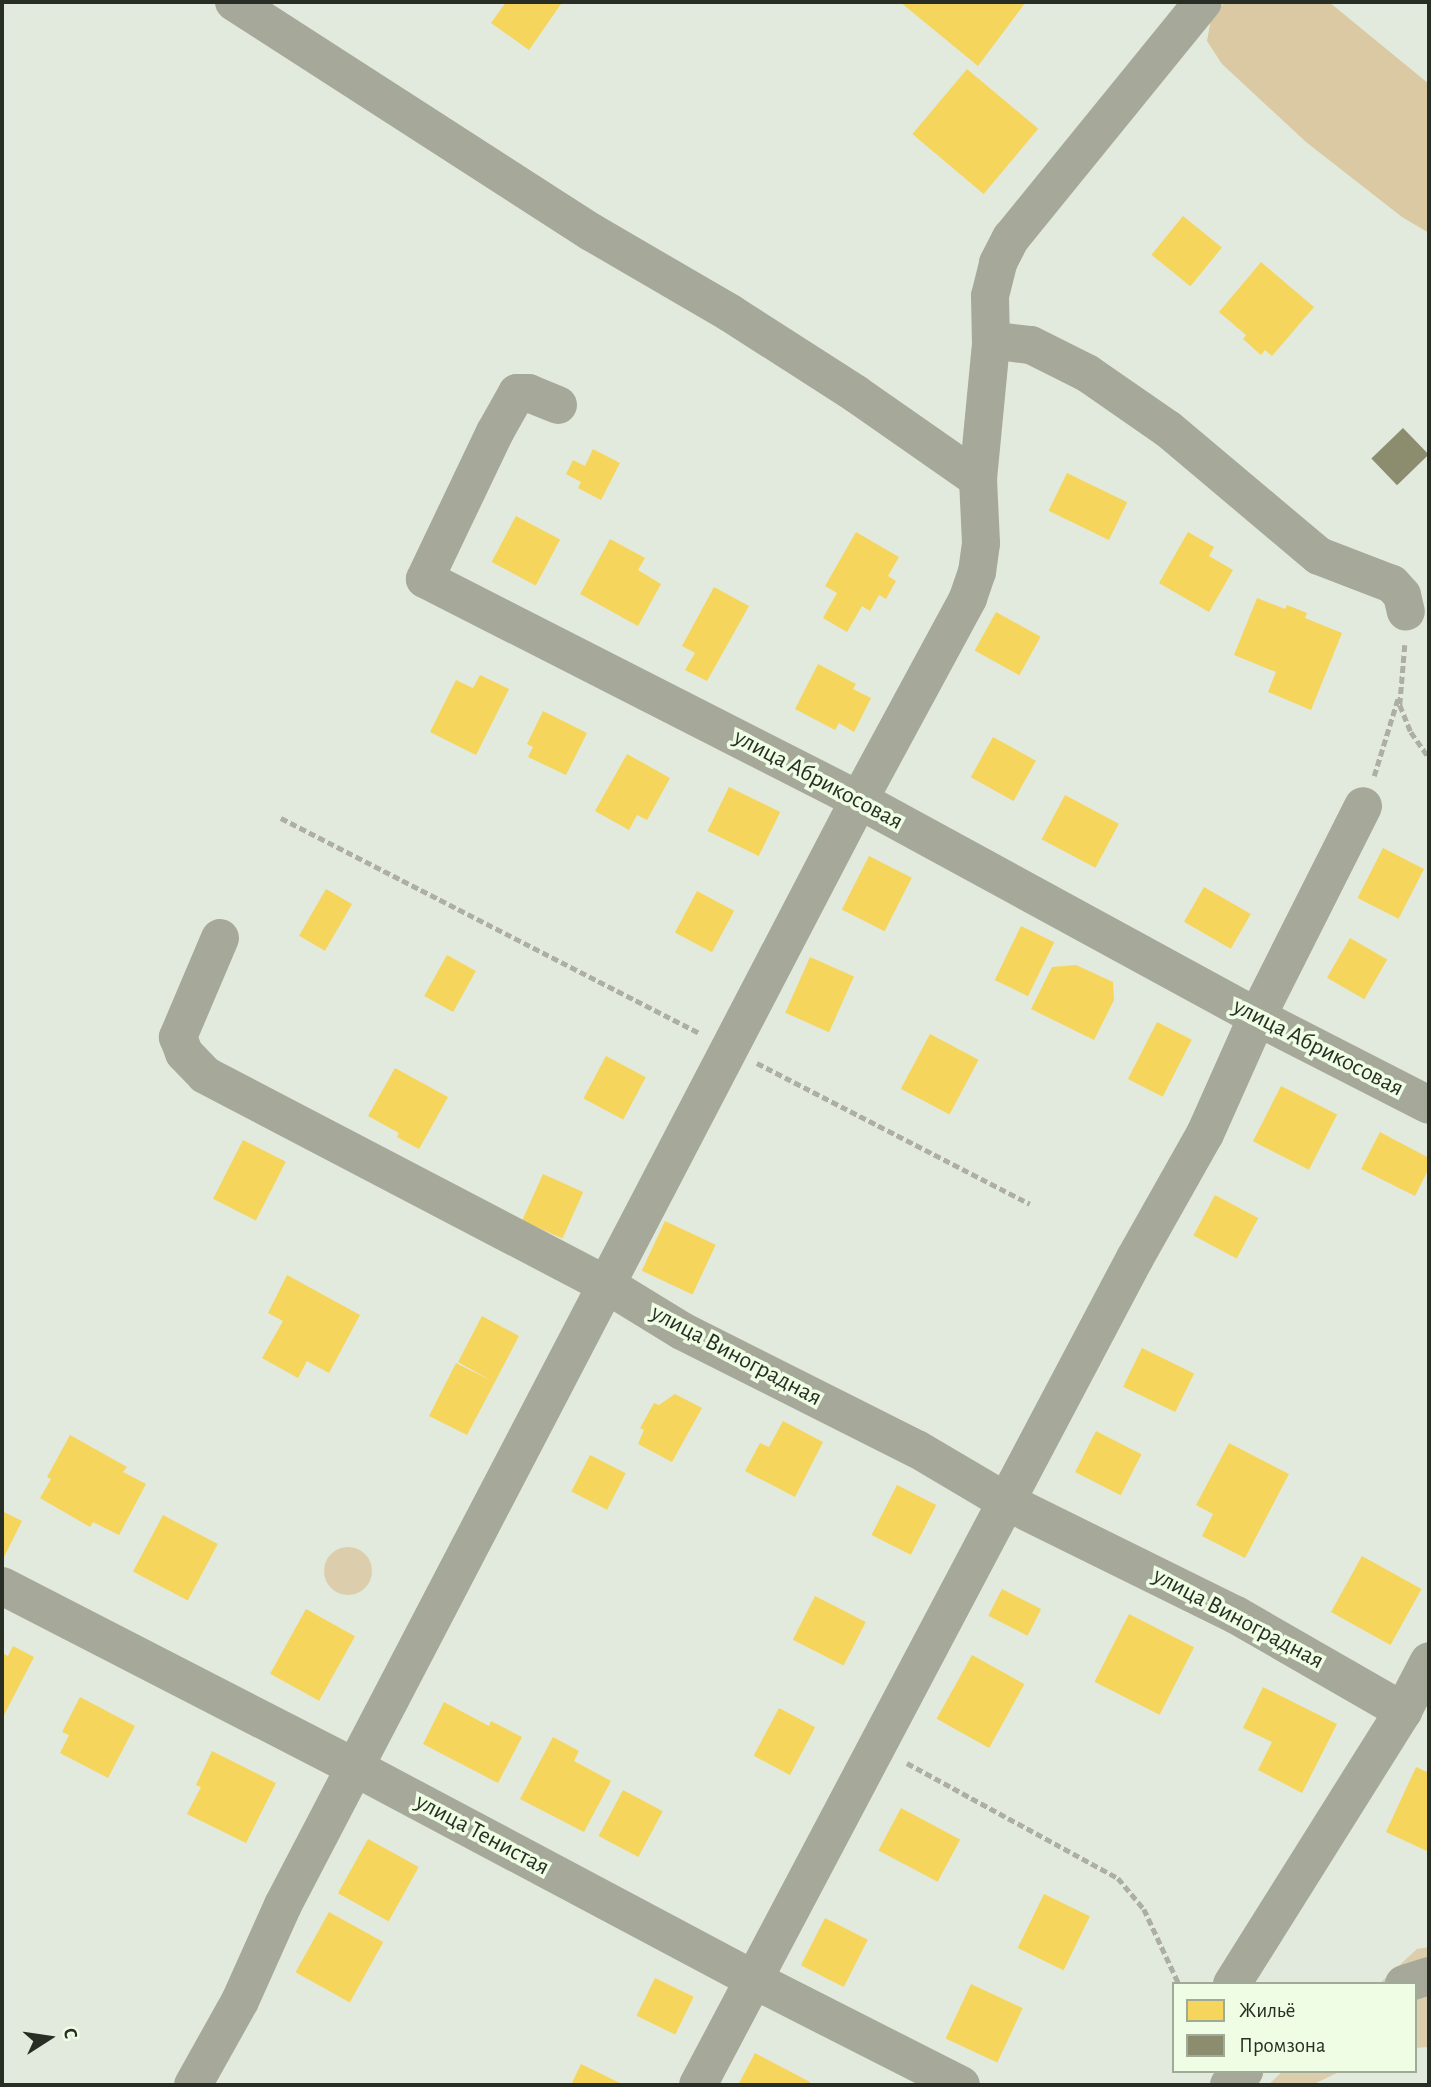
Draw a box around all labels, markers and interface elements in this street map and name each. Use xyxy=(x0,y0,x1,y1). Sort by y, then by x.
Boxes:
street label: улица Абрикосовая xyxy=(728,723,908,837)
street label: улица Абрикосовая xyxy=(1228,993,1408,1103)
street label: улица Виноградная xyxy=(646,1299,826,1413)
street label: улица Виноградная xyxy=(1148,1562,1328,1676)
street label: улица Тенистая xyxy=(410,1788,554,1882)
legend xyxy=(1172,1982,1417,2073)
text: Жильё xyxy=(1239,2000,1295,2021)
north arrow xyxy=(14,2003,84,2073)
text: С xyxy=(60,2026,80,2041)
text: Промзона xyxy=(1239,2035,1326,2056)

